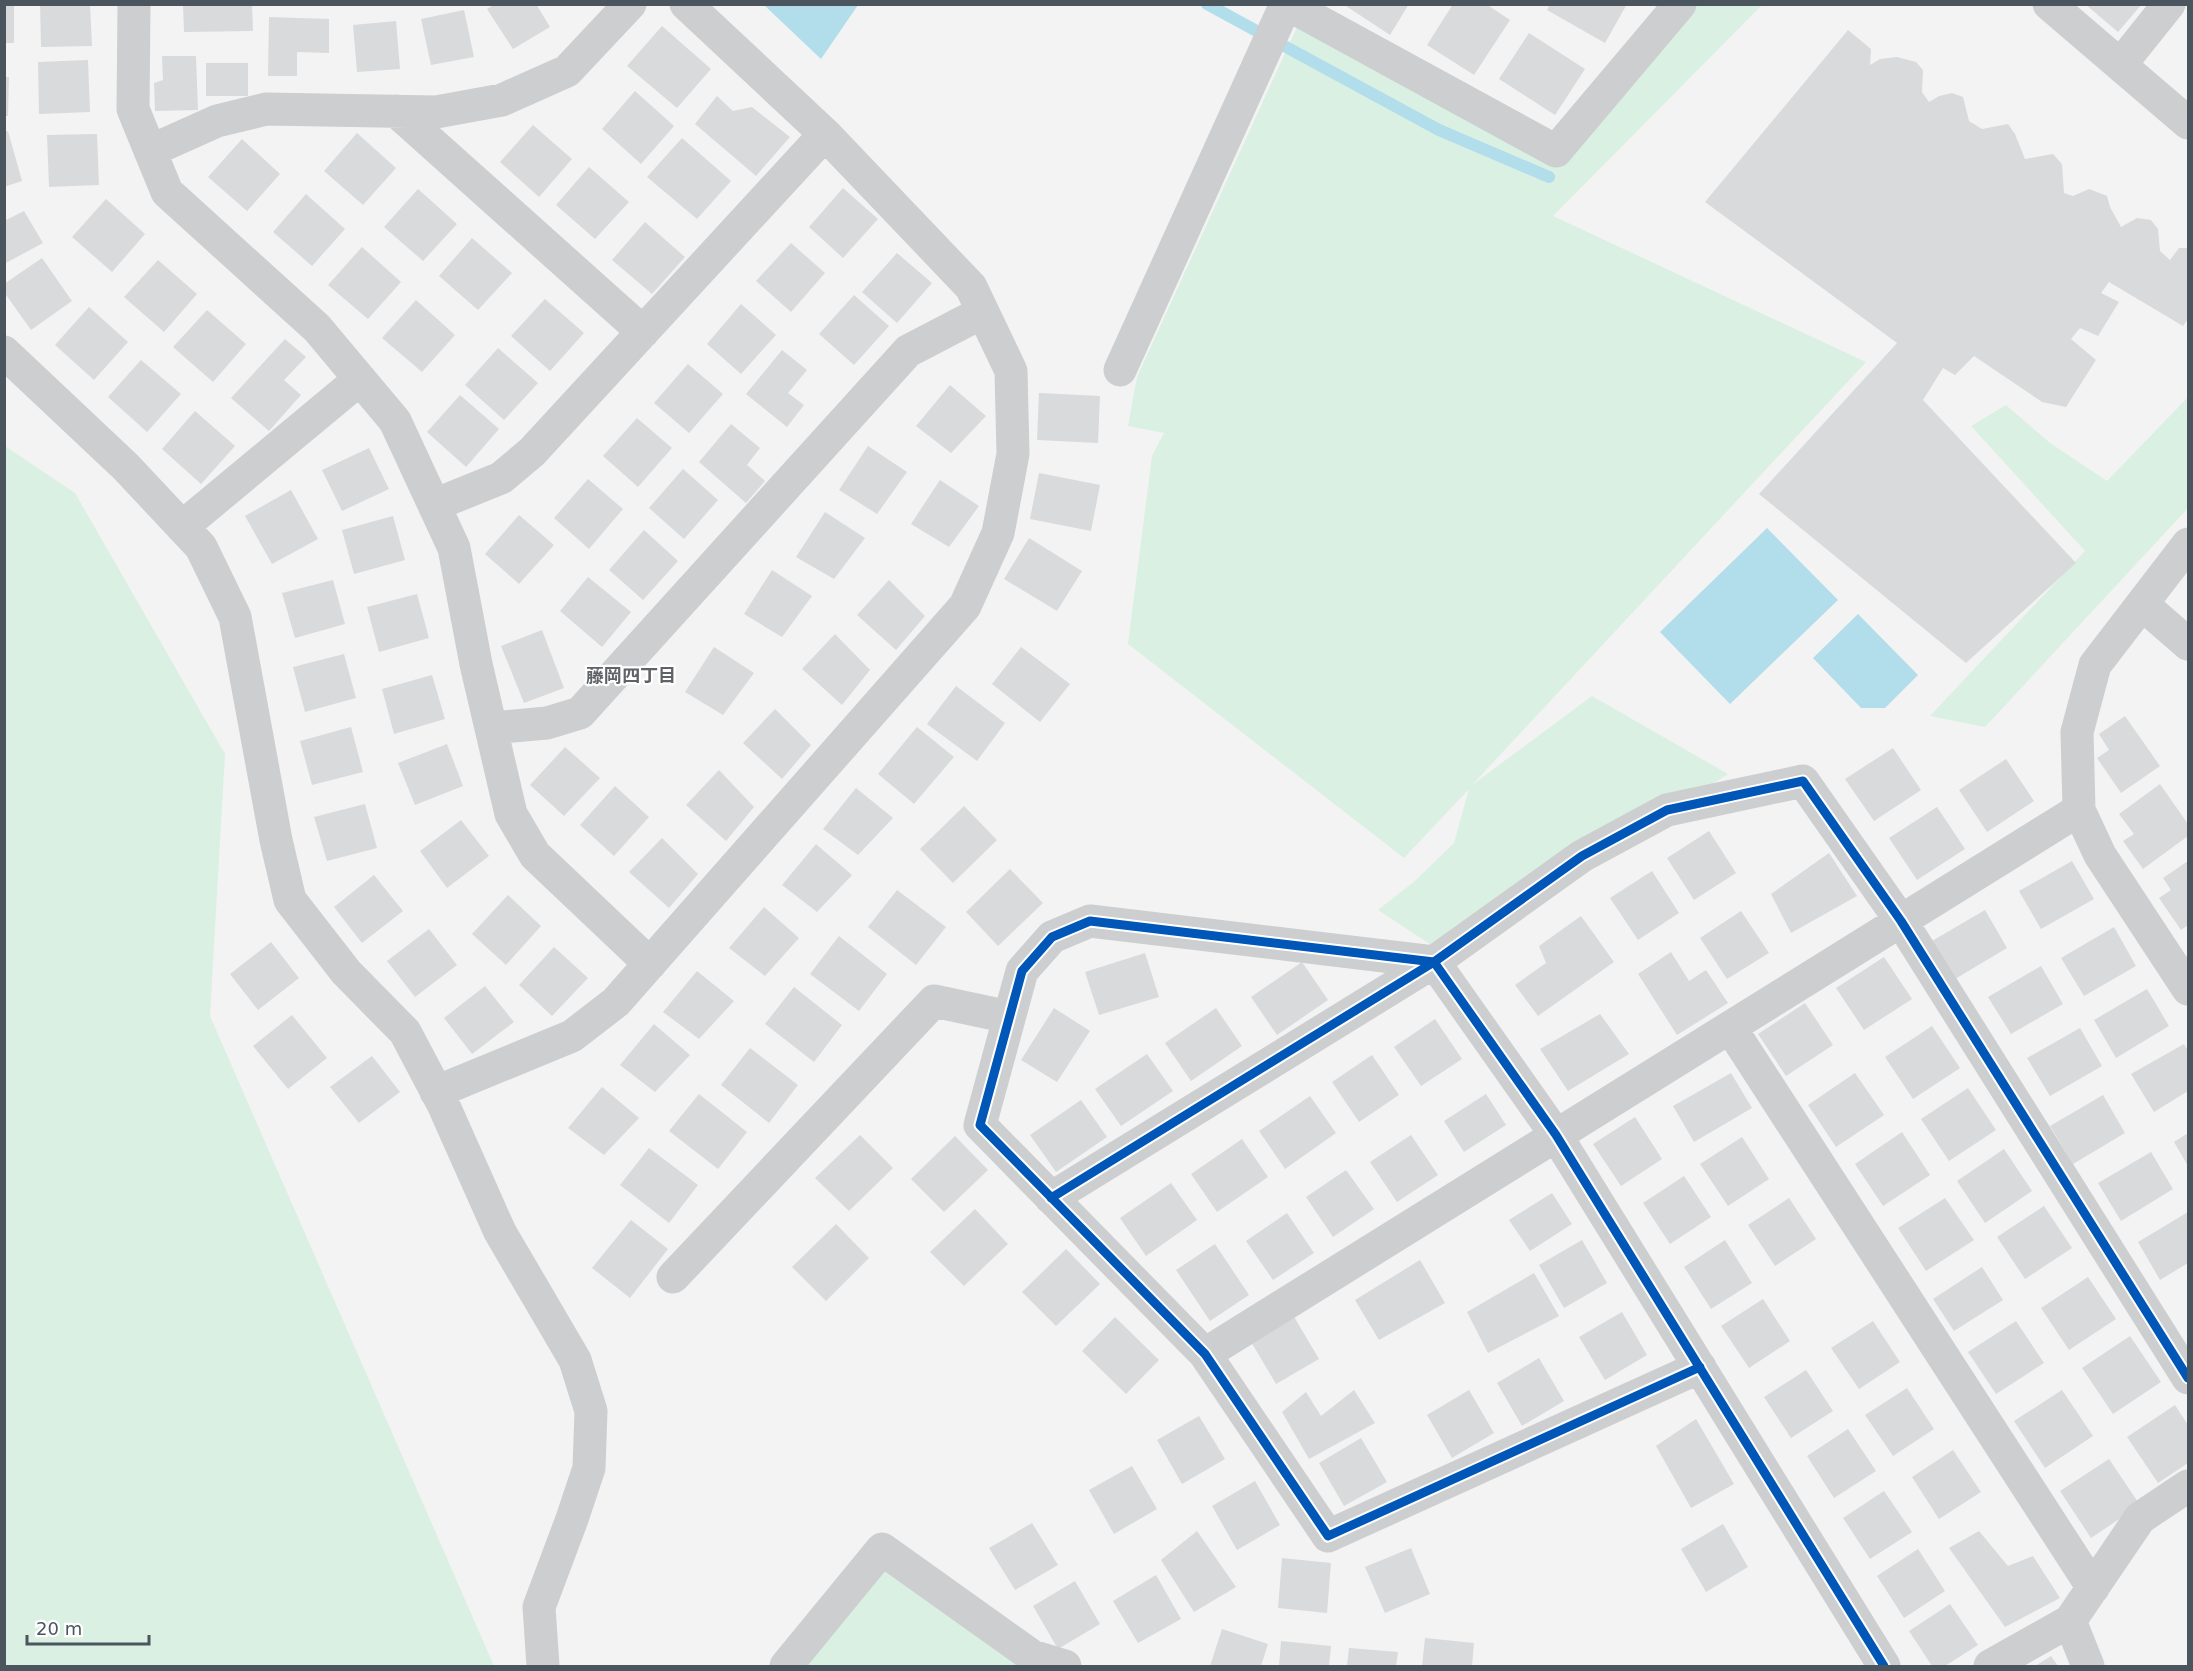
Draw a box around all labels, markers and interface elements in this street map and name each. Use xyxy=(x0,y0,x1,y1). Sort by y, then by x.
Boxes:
district label: 藤岡四丁目 xyxy=(586,665,676,686)
scale bar xyxy=(27,1608,148,1646)
text: 20 m xyxy=(36,1618,82,1639)

